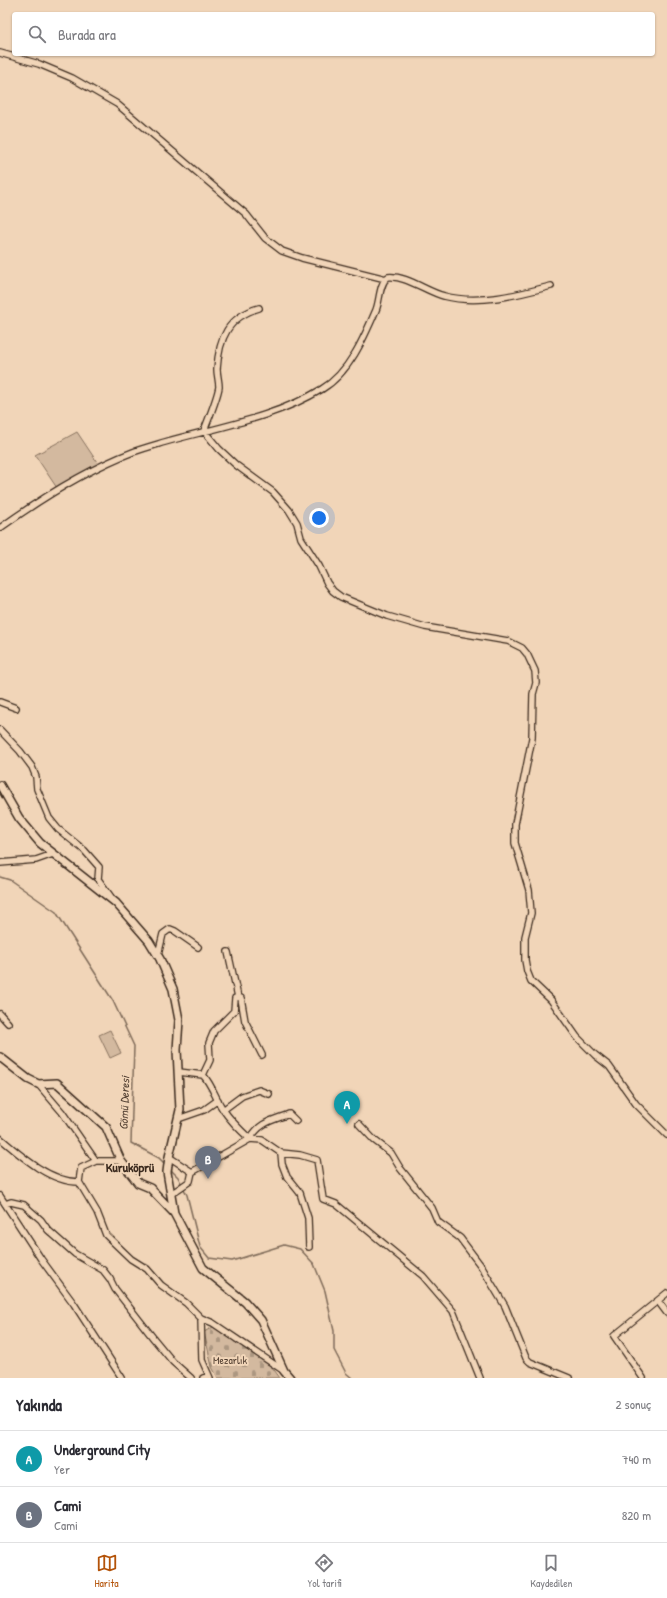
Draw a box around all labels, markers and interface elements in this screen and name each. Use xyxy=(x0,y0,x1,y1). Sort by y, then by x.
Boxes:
search box xyxy=(12,12,655,56)
icon: search xyxy=(26,23,48,45)
text: Burada ara xyxy=(58,24,116,45)
your location xyxy=(309,508,329,528)
water label: Gömü Deresi xyxy=(115,1075,133,1130)
pin: A xyxy=(334,1091,360,1124)
pin: B xyxy=(195,1146,221,1179)
district label: Kuruköprü xyxy=(106,1158,155,1177)
park label: Mezarlık xyxy=(213,1353,247,1367)
text: Yakında xyxy=(16,1393,62,1416)
text: 2 sonuç xyxy=(616,1395,651,1413)
text: Underground City xyxy=(54,1439,150,1460)
text: A xyxy=(26,1450,32,1468)
text: 740 m xyxy=(622,1450,651,1468)
text: Yer xyxy=(54,1460,70,1478)
text: Cami xyxy=(54,1495,82,1516)
text: B xyxy=(26,1506,32,1524)
text: 820 m xyxy=(622,1506,651,1524)
text: Cami xyxy=(54,1516,78,1534)
tab: Harita xyxy=(94,1552,119,1590)
tab: Yol tarifi xyxy=(307,1552,341,1590)
tab: Kaydedilen xyxy=(530,1552,573,1590)

